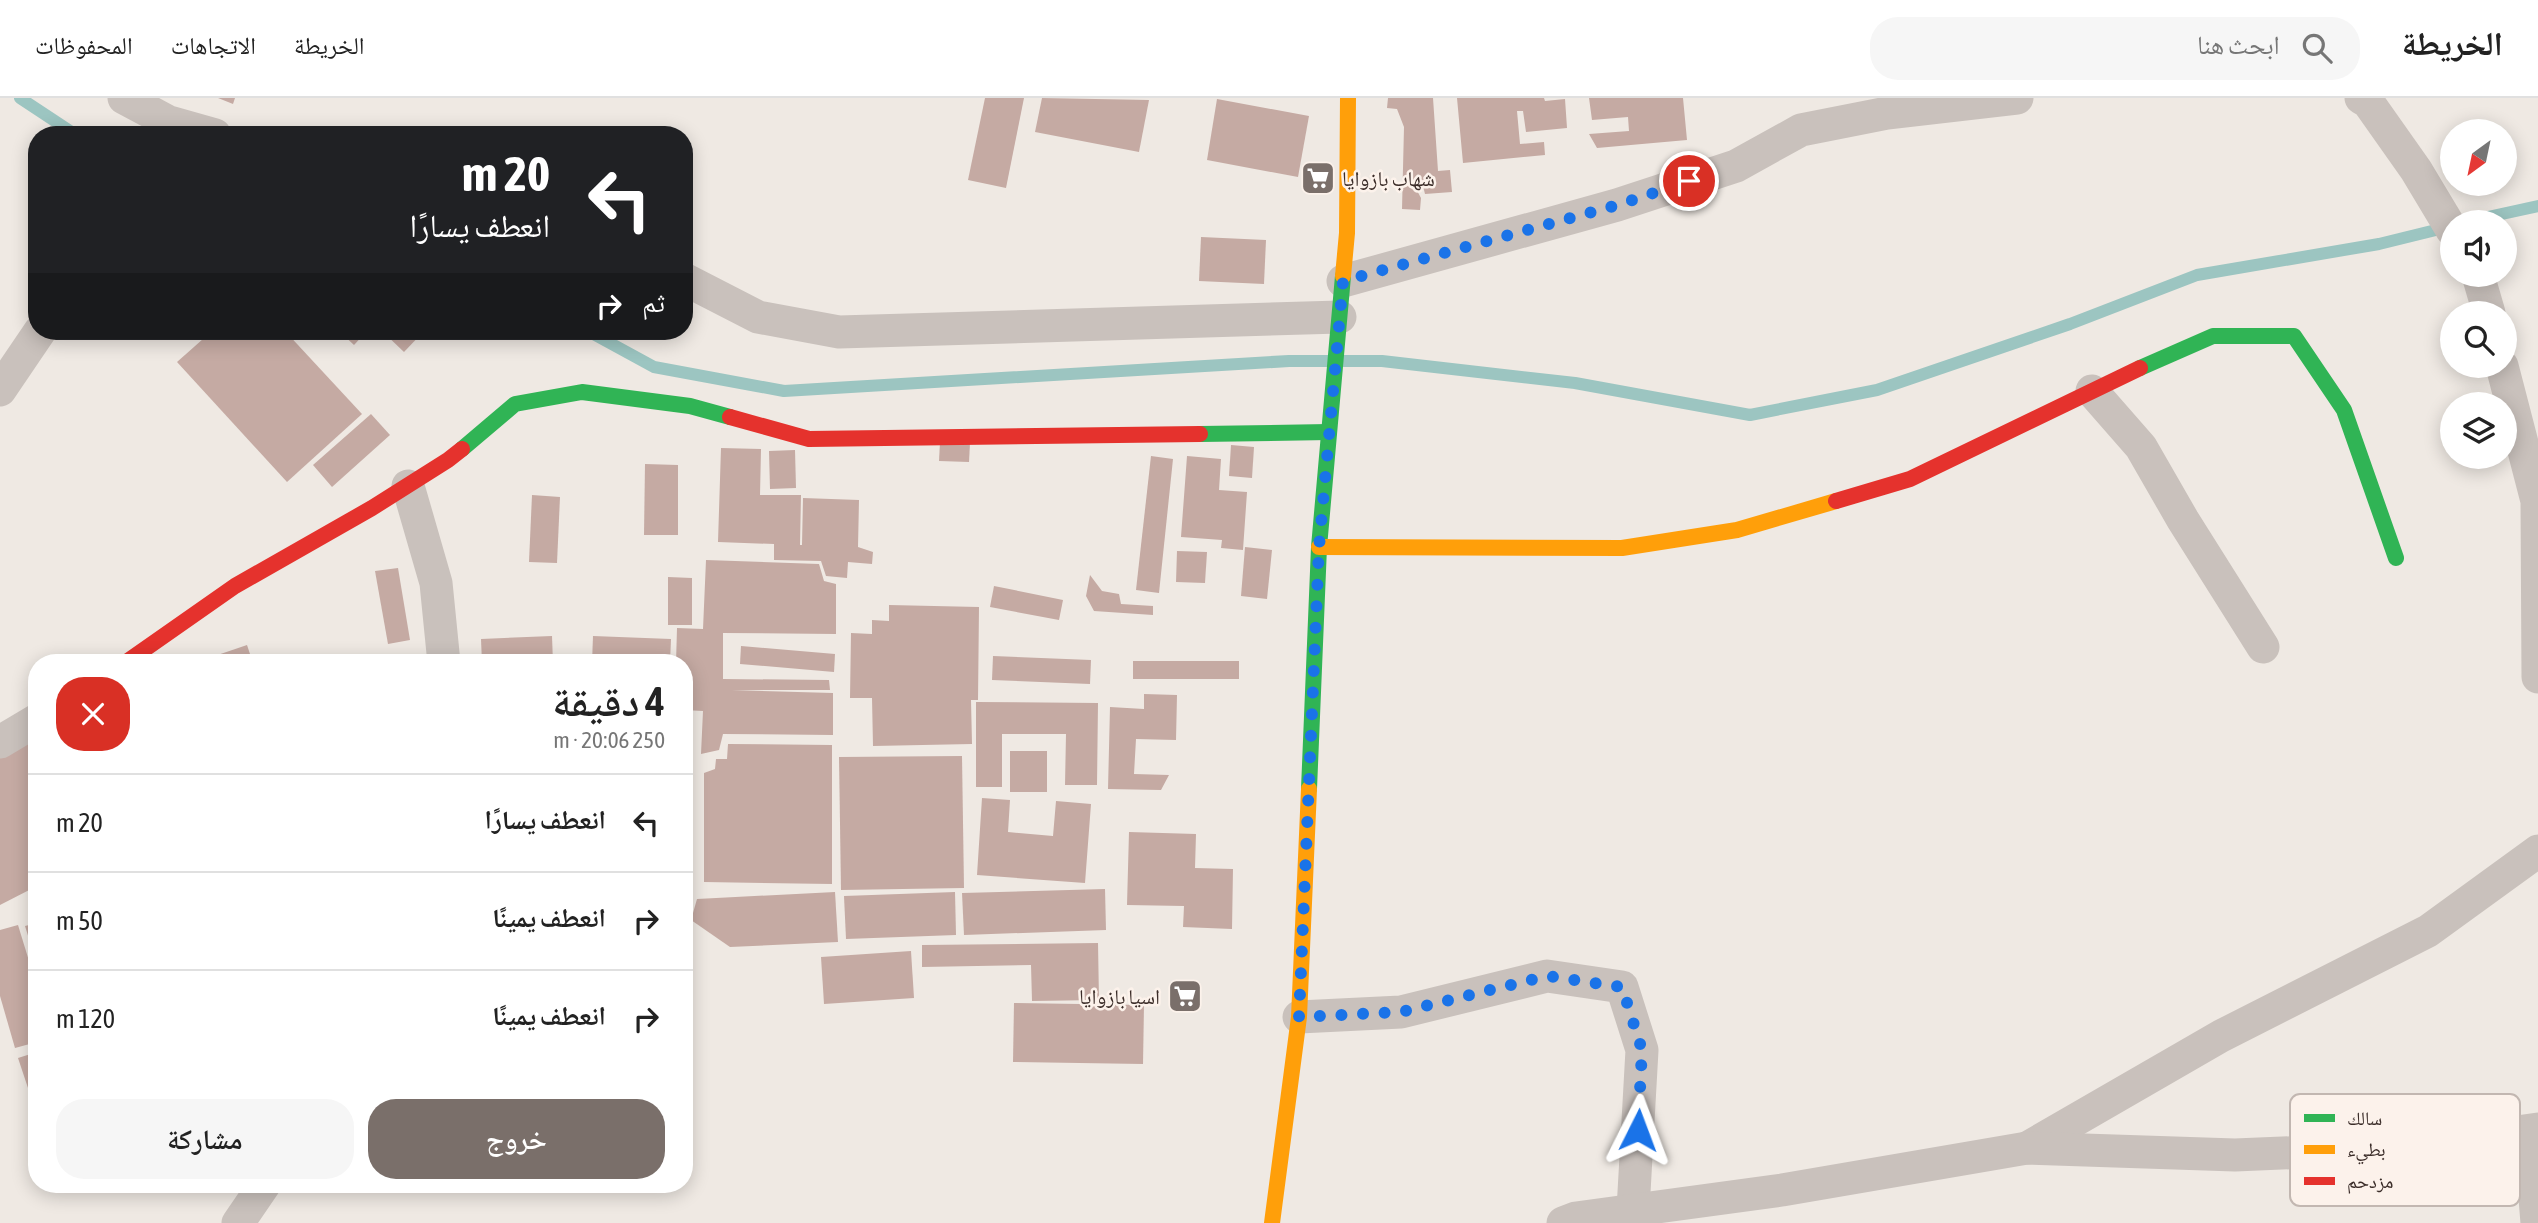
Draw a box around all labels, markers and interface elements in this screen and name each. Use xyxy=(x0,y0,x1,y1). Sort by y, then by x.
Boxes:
search box xyxy=(1870,17,2360,80)
text: الخريطة xyxy=(2402,24,2503,62)
icon: search xyxy=(2298,29,2336,67)
text: ابحث هنا xyxy=(2197,30,2280,60)
text: المحفوظات xyxy=(35,32,133,59)
text: الاتجاهات xyxy=(171,32,256,59)
text: الخريطة xyxy=(294,32,365,59)
north arrow xyxy=(2440,119,2516,196)
map controls xyxy=(2440,119,2517,469)
text: 20 m xyxy=(462,145,550,201)
pin xyxy=(1659,151,1719,211)
icon: left xyxy=(574,154,665,245)
supermarket icon: شهاب بازوايا xyxy=(1299,159,1337,197)
icon: arrive xyxy=(1670,162,1708,200)
place label: شهاب بازوايا xyxy=(1342,166,1435,191)
text: انعطف يسارًا xyxy=(409,207,550,244)
button: sound xyxy=(2440,210,2517,287)
icon: right xyxy=(590,287,628,325)
text: ثم xyxy=(642,288,665,318)
button: search xyxy=(2440,301,2517,378)
button: layers xyxy=(2440,392,2517,469)
button: close xyxy=(56,677,130,751)
text: 4 دقيقة xyxy=(552,677,665,725)
text: 250 m · 20:06 xyxy=(553,727,665,753)
icon: left xyxy=(627,804,665,842)
text: انعطف يسارًا xyxy=(485,805,606,835)
text: 20 m xyxy=(56,808,103,838)
icon: right xyxy=(627,902,665,940)
text: انعطف يمينًا xyxy=(492,903,606,933)
text: 50 m xyxy=(56,906,103,936)
supermarket icon: اسيا بازوايا xyxy=(1166,977,1204,1015)
place label: اسيا بازوايا xyxy=(1079,984,1160,1009)
icon: right xyxy=(627,1000,665,1038)
text: انعطف يمينًا xyxy=(492,1001,606,1031)
text: 120 m xyxy=(56,1004,115,1034)
position arrow xyxy=(1601,1093,1675,1167)
legend xyxy=(2290,1094,2520,1206)
button: مشاركة xyxy=(56,1099,354,1179)
button: خروج xyxy=(368,1099,665,1179)
text: سالك xyxy=(2347,1107,2382,1129)
text: بطيء xyxy=(2347,1138,2386,1165)
text: مزدحم xyxy=(2347,1170,2393,1194)

